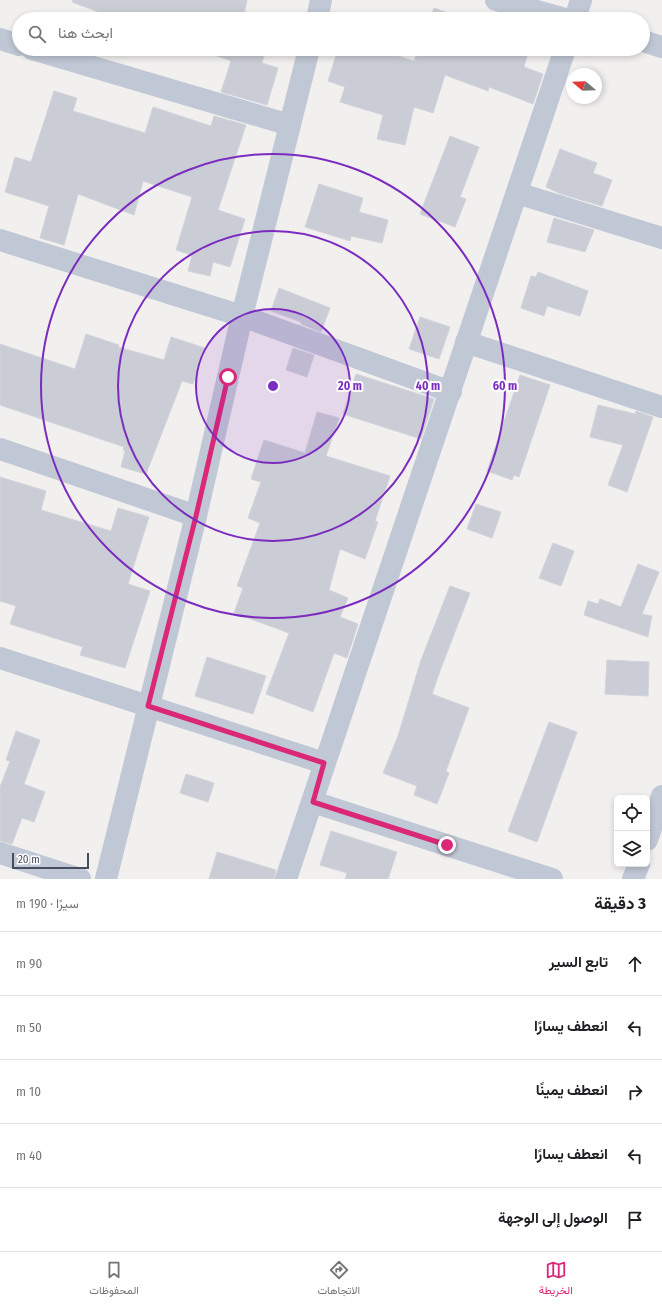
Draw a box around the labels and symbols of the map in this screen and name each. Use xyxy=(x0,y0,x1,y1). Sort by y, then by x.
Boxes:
north arrow xyxy=(566,68,602,104)
route start xyxy=(219,368,237,386)
centre of rings xyxy=(266,379,280,393)
text: 20 m xyxy=(337,379,362,393)
text: 40 m xyxy=(416,379,440,393)
text: 60 m xyxy=(493,379,517,393)
route end xyxy=(438,836,456,854)
scale bar xyxy=(12,851,89,870)

